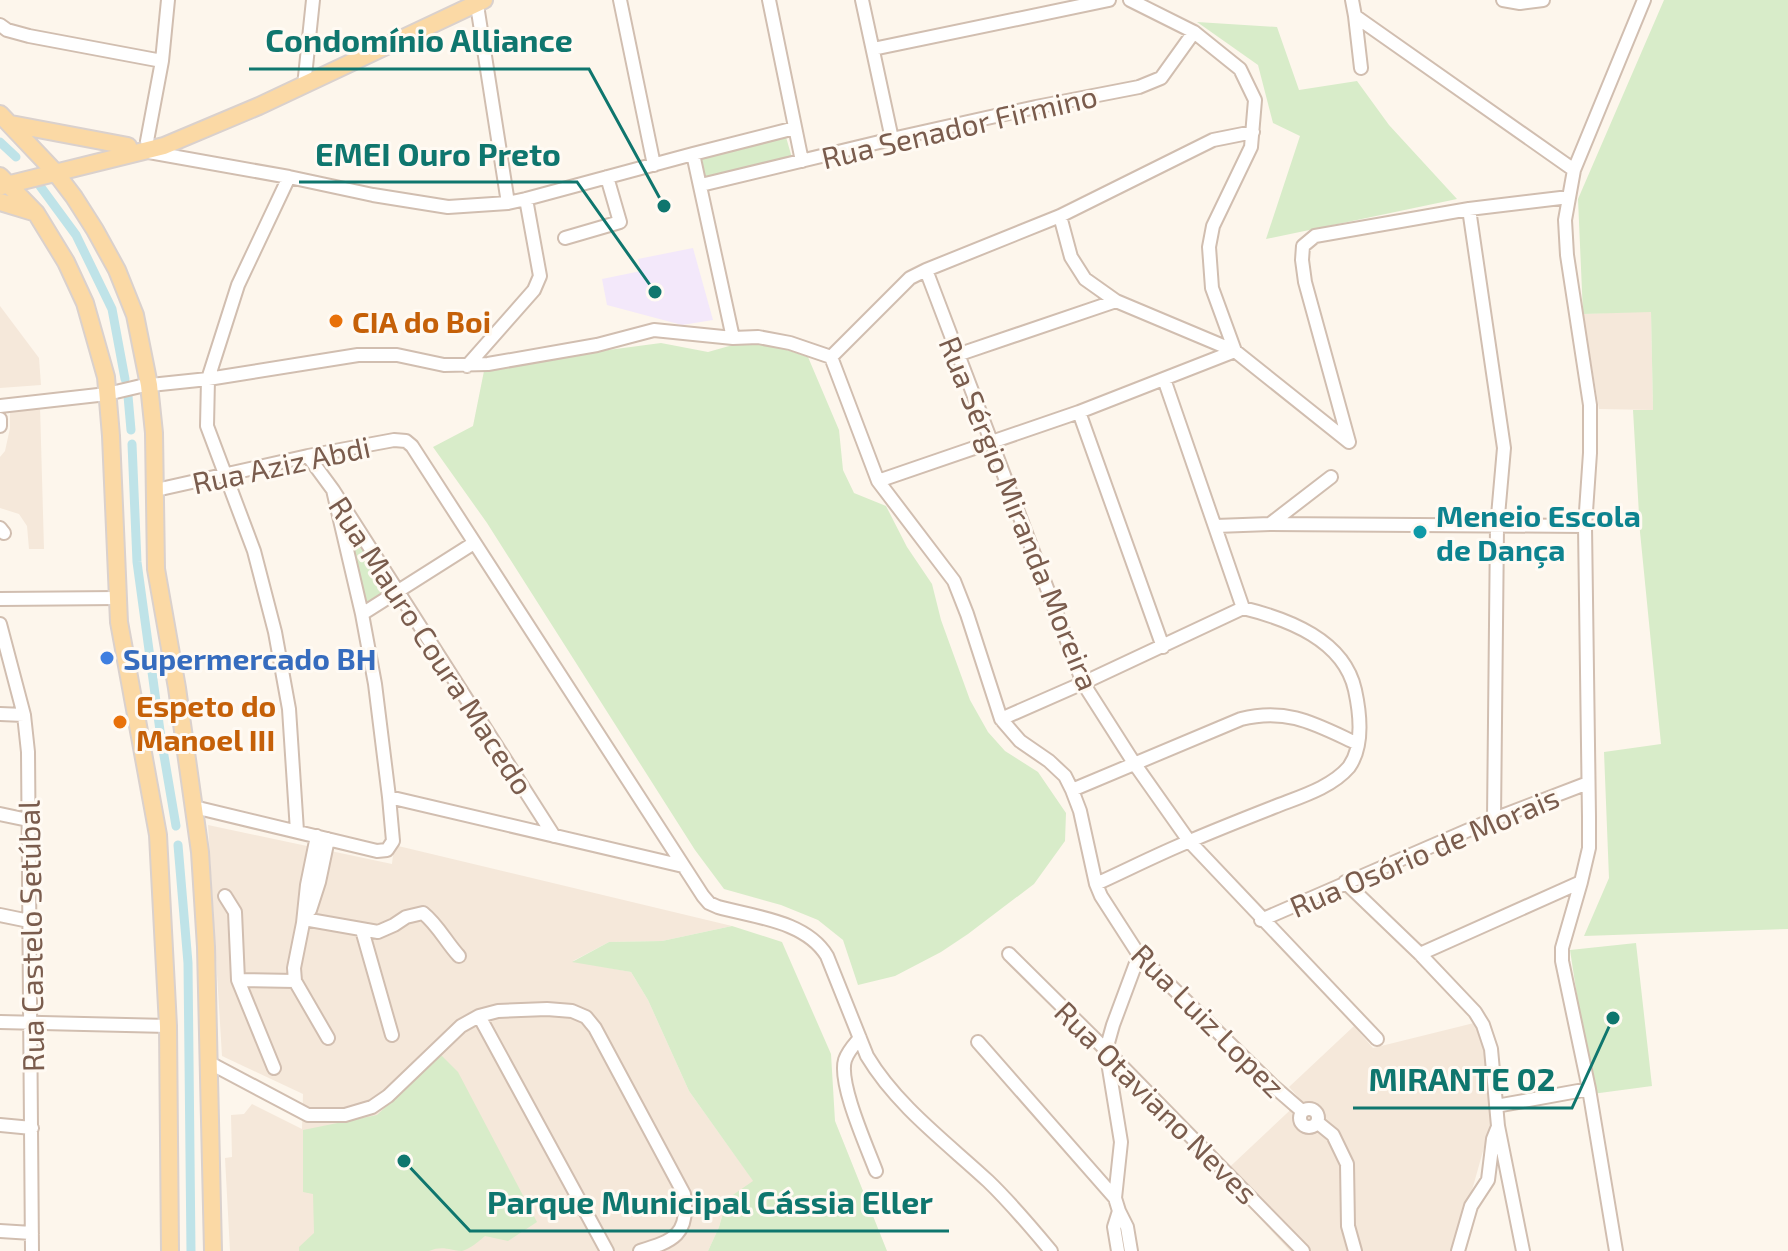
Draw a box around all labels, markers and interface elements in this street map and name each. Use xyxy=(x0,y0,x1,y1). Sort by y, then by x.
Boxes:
callout: Condomínio Alliance xyxy=(249,13,589,69)
text: Condomínio Alliance xyxy=(265,20,573,58)
street label: Rua Senador Firmino xyxy=(818,77,1100,175)
callout: EMEI Ouro Preto xyxy=(299,126,577,182)
text: EMEI Ouro Preto xyxy=(315,134,561,172)
place label: CIA do Boi xyxy=(352,303,491,339)
marker: CIA do Boi xyxy=(327,312,345,330)
street label: Rua Sérgio Miranda Moreira xyxy=(932,331,1108,695)
street label: Rua Aziz Abdi xyxy=(189,428,373,500)
street label: Rua Mauro Coura Macedo xyxy=(322,489,542,801)
place label: Meneio Escola de Dança xyxy=(1436,497,1641,569)
marker: Meneio Escola de Dança xyxy=(1411,523,1429,541)
place label: Supermercado BH xyxy=(123,640,376,676)
marker: Supermercado BH xyxy=(98,649,116,667)
place label: Espeto do Manoel III xyxy=(136,687,276,757)
marker: Espeto do Manoel III xyxy=(111,713,129,731)
street label: Rua Osório de Morais xyxy=(1284,778,1564,924)
street label: Rua Castelo Setúbal xyxy=(10,800,50,1072)
street label: Rua Luiz Lopez xyxy=(1125,936,1293,1104)
street label: Rua Otaviano Neves xyxy=(1048,993,1266,1211)
callout: MIRANTE 02 xyxy=(1353,1052,1572,1108)
text: MIRANTE 02 xyxy=(1369,1059,1555,1097)
callout: Parque Municipal Cássia Eller xyxy=(470,1175,949,1231)
text: Parque Municipal Cássia Eller xyxy=(487,1182,933,1220)

